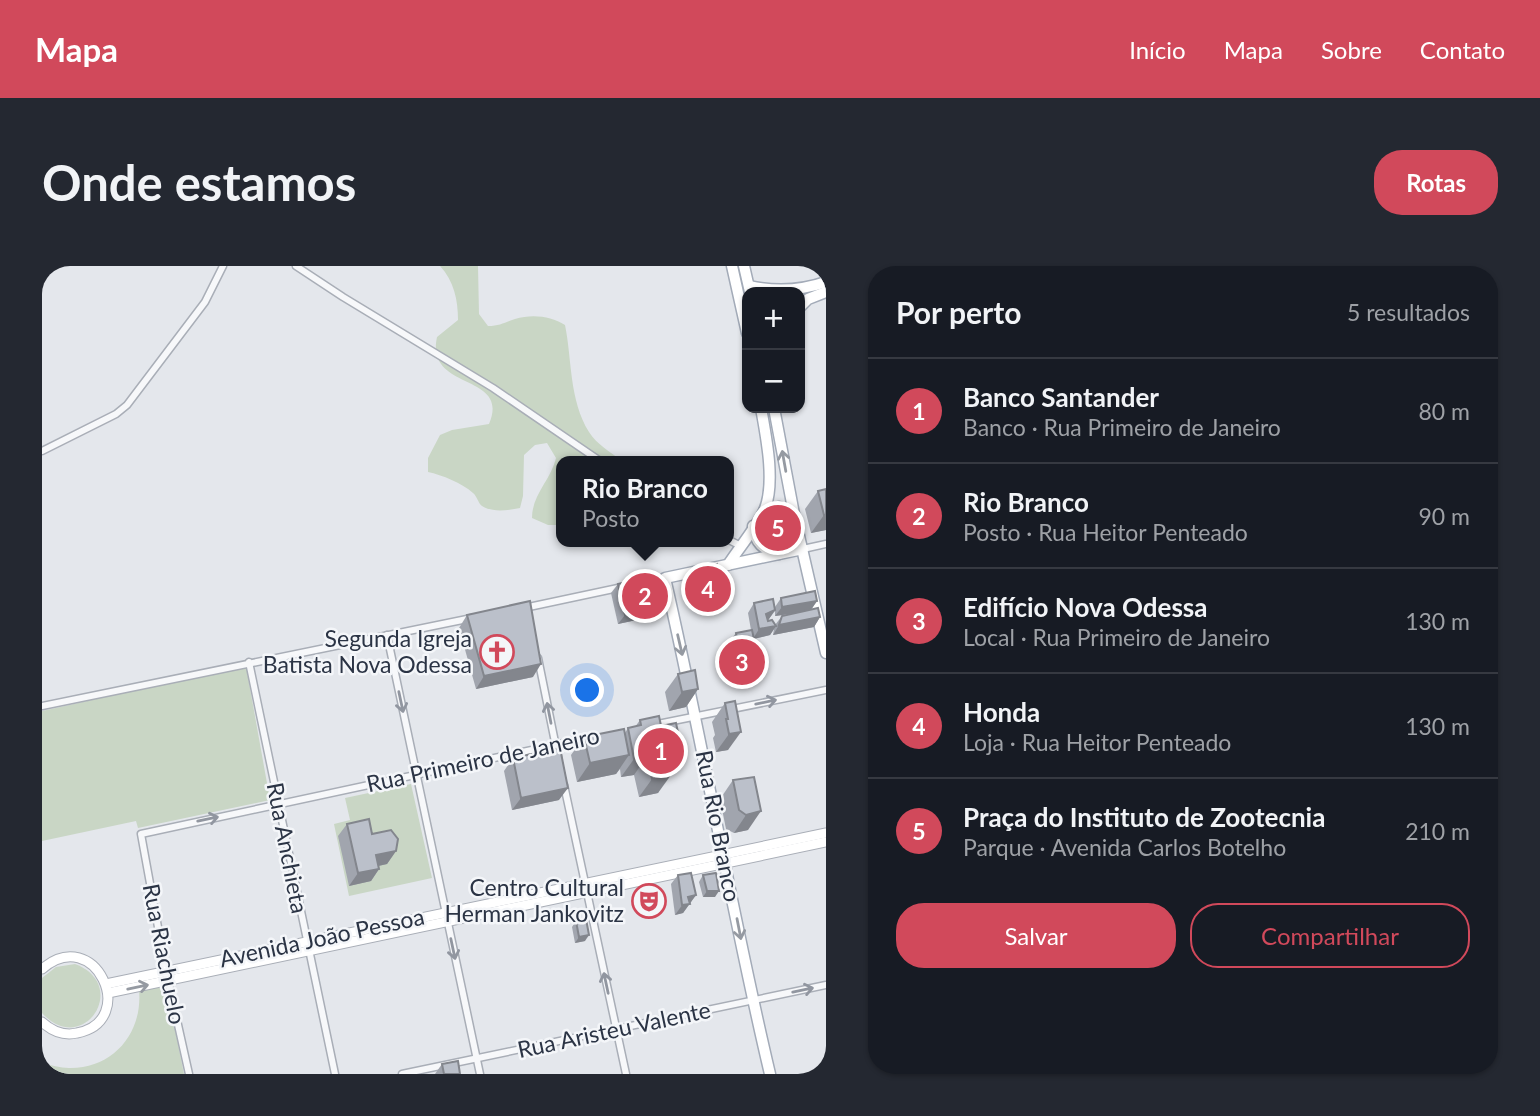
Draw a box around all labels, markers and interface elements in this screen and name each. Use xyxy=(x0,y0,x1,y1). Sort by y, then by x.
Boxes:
text: Mapa xyxy=(35,29,118,69)
text: Início xyxy=(1129,35,1186,64)
text: Mapa xyxy=(1224,35,1283,64)
text: Sobre xyxy=(1321,35,1382,64)
text: Contato xyxy=(1420,35,1505,64)
button: Rotas xyxy=(1374,150,1498,215)
text: Onde estamos xyxy=(42,153,356,211)
map controls xyxy=(742,287,805,413)
button: + xyxy=(742,287,805,350)
text: Por perto xyxy=(896,294,1021,330)
text: 5 resultados xyxy=(1347,298,1470,326)
button: − xyxy=(742,350,805,413)
text: Banco Santander xyxy=(963,381,1159,413)
text: 1 xyxy=(912,397,926,425)
text: 80 m xyxy=(1419,397,1470,425)
text: Banco · Rua Primeiro de Janeiro xyxy=(963,413,1281,441)
one-way arrow xyxy=(777,450,790,473)
popup xyxy=(556,456,734,547)
text: Rio Branco xyxy=(582,472,708,504)
text: Rio Branco xyxy=(963,486,1089,518)
pin: 5 xyxy=(755,502,801,554)
text: 2 xyxy=(912,502,926,530)
text: 90 m xyxy=(1419,502,1470,530)
text: Posto xyxy=(582,504,639,532)
text: Posto · Rua Heitor Penteado xyxy=(963,518,1248,546)
pin: 4 xyxy=(685,563,731,615)
pin: 2 xyxy=(622,570,668,622)
text: Edifício Nova Odessa xyxy=(963,591,1207,623)
text: 3 xyxy=(912,607,926,635)
text: 130 m xyxy=(1405,607,1470,635)
text: Local · Rua Primeiro de Janeiro xyxy=(963,623,1270,651)
place label: Segunda Igreja Batista Nova Odessa xyxy=(263,624,472,678)
church icon: Segunda Igreja Batista Nova Odessa xyxy=(478,633,516,671)
one-way arrow xyxy=(674,633,688,656)
pin: 3 xyxy=(719,636,765,688)
your location xyxy=(570,673,604,707)
one-way arrow xyxy=(395,690,409,713)
one-way arrow xyxy=(754,694,777,708)
text: Honda xyxy=(963,696,1040,728)
one-way arrow xyxy=(542,702,555,725)
text: 4 xyxy=(912,712,926,740)
text: 130 m xyxy=(1405,712,1470,740)
street label: Rua Primeiro de Janeiro xyxy=(364,721,602,797)
pin: 1 xyxy=(638,725,684,777)
text: Loja · Rua Heitor Penteado xyxy=(963,728,1231,756)
street label: Rua Rio Branco xyxy=(691,748,747,904)
street label: Rua Anchieta xyxy=(262,780,314,916)
text: Praça do Instituto de Zootecnia xyxy=(963,801,1325,833)
one-way arrow xyxy=(196,812,218,825)
text: 5 xyxy=(912,817,926,845)
text: 210 m xyxy=(1405,817,1470,845)
text: Parque · Avenida Carlos Botelho xyxy=(963,833,1286,861)
place label: Centro Cultural Herman Jankovitz xyxy=(445,873,624,927)
street label: Rua Riachuelo xyxy=(138,881,192,1026)
theatre icon: Centro Cultural Herman Jankovitz xyxy=(630,882,668,920)
street label: Avenida João Pessoa xyxy=(217,902,427,972)
button: Salvar xyxy=(896,903,1176,968)
button: Compartilhar xyxy=(1190,903,1470,968)
one-way arrow xyxy=(732,917,746,940)
one-way arrow xyxy=(447,937,460,960)
one-way arrow xyxy=(599,972,613,995)
one-way arrow xyxy=(126,979,149,993)
one-way arrow xyxy=(791,982,814,996)
street label: Rua Aristeu Valente xyxy=(515,995,713,1063)

